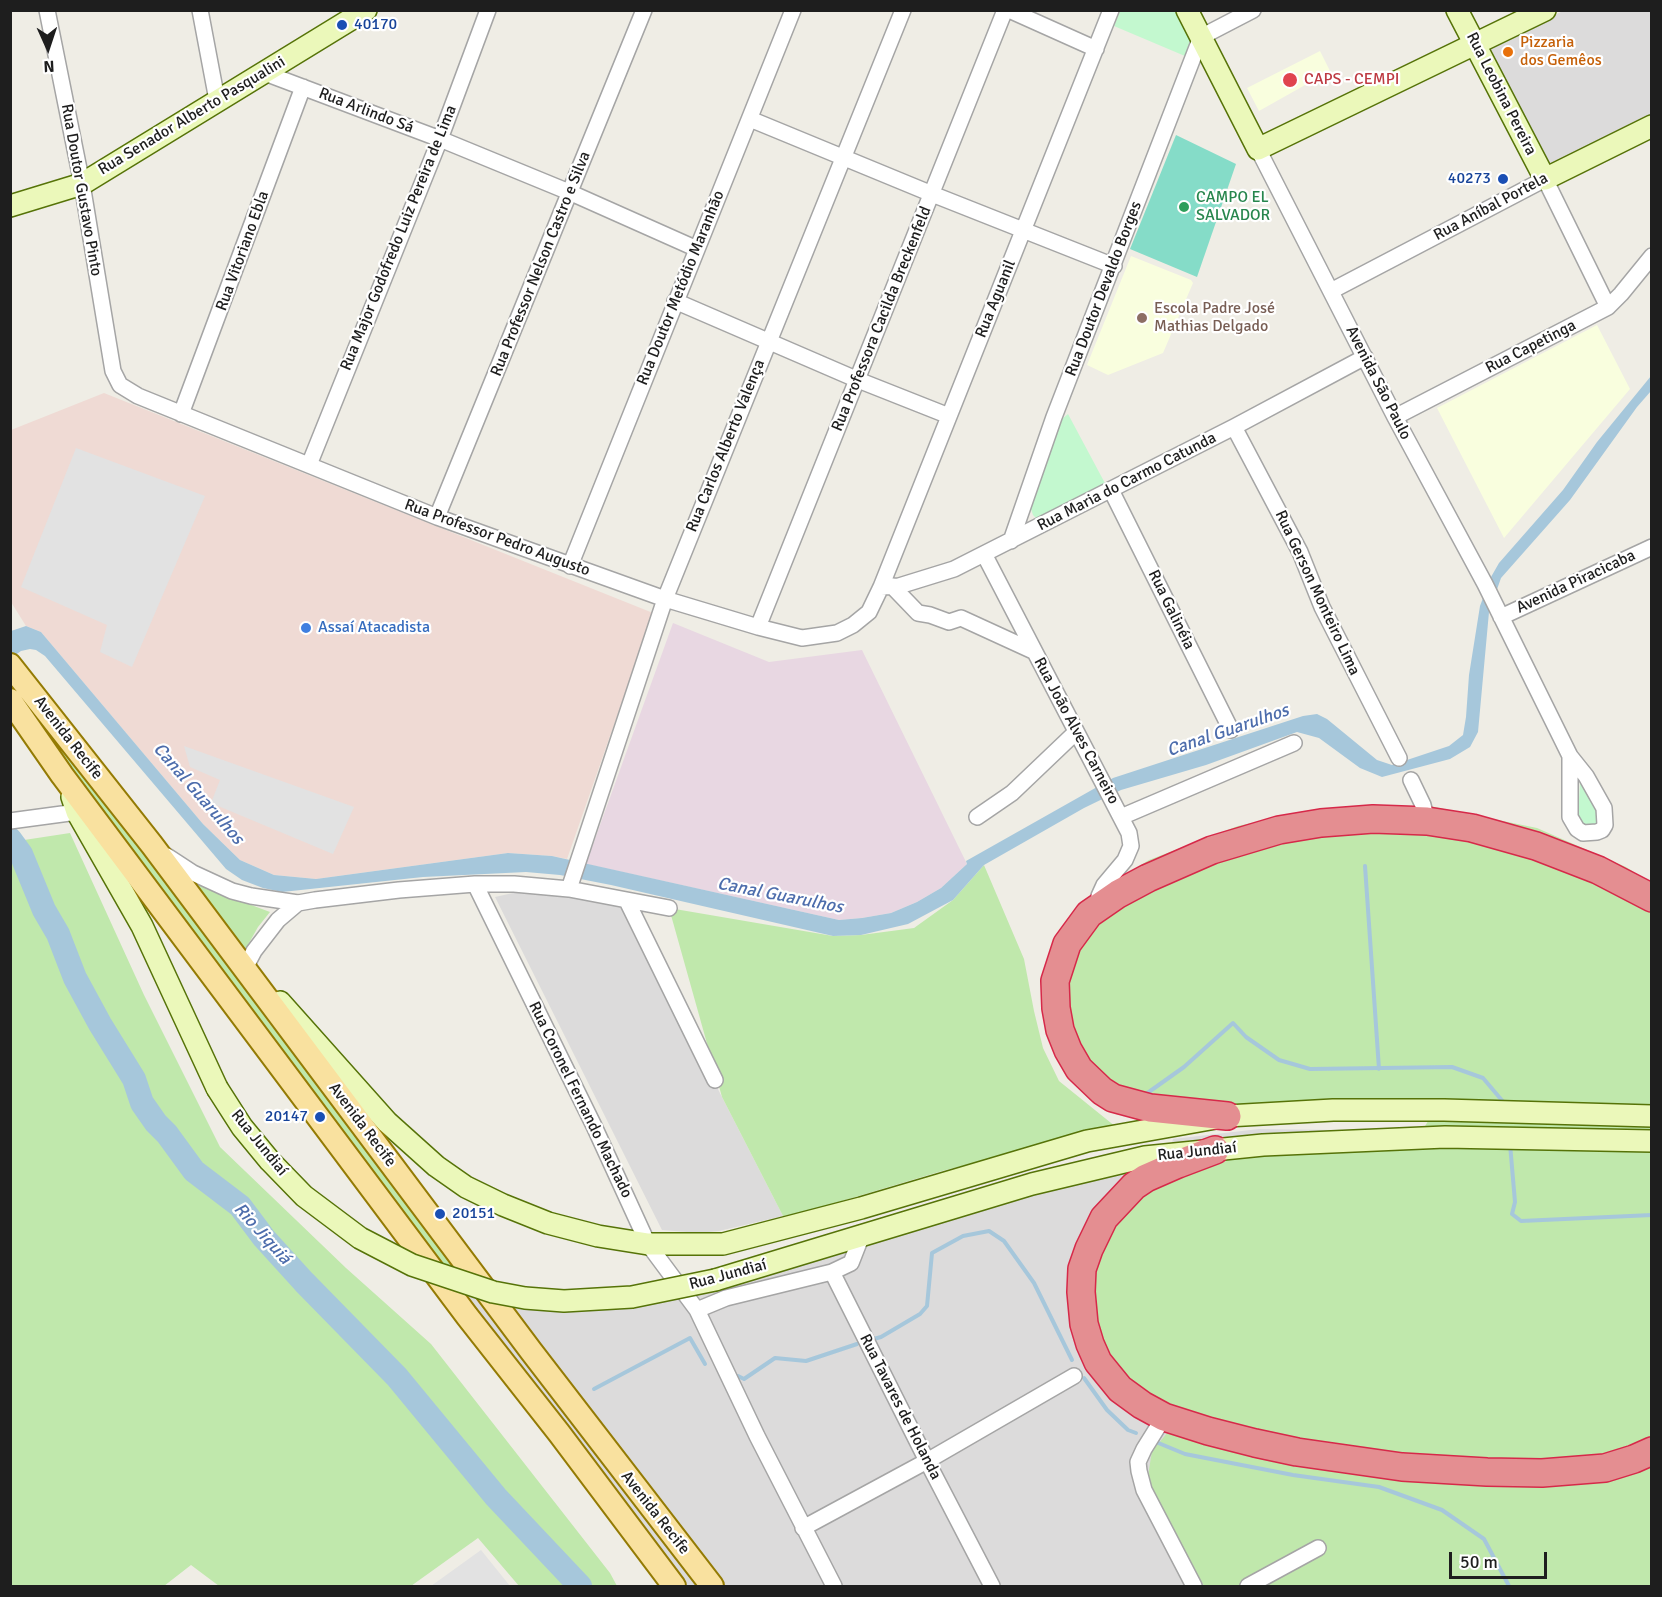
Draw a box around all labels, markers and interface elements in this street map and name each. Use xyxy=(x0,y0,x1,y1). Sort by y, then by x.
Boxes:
place label: 40170 xyxy=(354,15,397,35)
north arrow xyxy=(18,18,78,78)
marker: 40170 xyxy=(335,18,349,32)
street label: Rua Leobina Pereira xyxy=(1462,29,1540,159)
place label: Pizzaria dos Gemêos xyxy=(1520,33,1602,71)
marker: Pizzaria dos Gemêos xyxy=(1501,45,1515,59)
street label: Rua Senador Alberto Pasqualini xyxy=(95,52,289,180)
text: N xyxy=(43,56,55,76)
place label: CAPS - CEMPI xyxy=(1304,70,1399,90)
marker: CAPS - CEMPI xyxy=(1281,71,1299,89)
street label: Rua Arlindo Sá xyxy=(316,84,416,138)
street label: Rua Doutor Gustavo Pinto xyxy=(56,102,106,278)
street label: Rua Major Godofredo Luiz Pereira de Lima xyxy=(337,102,461,374)
street label: Rua Professor Nelson Castro e Silva xyxy=(487,149,595,379)
street label: Rua Aníbal Portela xyxy=(1431,169,1551,245)
place label: 40273 xyxy=(1448,169,1491,189)
marker: 40273 xyxy=(1496,172,1510,186)
street label: Rua Vitoriano Ebla xyxy=(212,188,274,314)
street label: Rua Doutor Metódio Maranhão xyxy=(633,188,729,388)
place label: CAMPO EL SALVADOR xyxy=(1196,188,1270,226)
street label: Rua Doutor Devaldo Borges xyxy=(1062,199,1146,379)
marker: CAMPO EL SALVADOR xyxy=(1177,200,1191,214)
street label: Rua Professora Cacilda Breckenfeld xyxy=(828,204,936,434)
street label: Rua Aguanil xyxy=(972,257,1020,341)
place label: Escola Padre José Mathias Delgado xyxy=(1154,299,1275,337)
marker: Escola Padre José Mathias Delgado xyxy=(1135,311,1149,325)
street label: Rua Capetinga xyxy=(1482,316,1580,378)
street label: Avenida São Paulo xyxy=(1341,323,1415,443)
street label: Rua Carlos Alberto Valença xyxy=(683,357,769,535)
street label: Rua Maria do Carmo Catunda xyxy=(1034,428,1220,536)
street label: Rua Professor Pedro Augusto xyxy=(402,495,592,581)
street label: Rua Gerson Monteiro Lima xyxy=(1270,507,1364,679)
street label: Avenida Piracicaba xyxy=(1513,546,1639,618)
street label: Rua Galinéia xyxy=(1143,567,1199,653)
place label: Assaí Atacadista xyxy=(318,618,430,638)
marker: Assaí Atacadista xyxy=(299,621,313,635)
street label: Rua João Alves Carneiro xyxy=(1029,654,1123,808)
street label: Avenida Recife xyxy=(30,693,106,783)
water label: Canal Guarulhos xyxy=(1164,700,1292,762)
water label: Canal Guarulhos xyxy=(148,739,248,849)
water label: Canal Guarulhos xyxy=(715,873,845,919)
street label: Rua Coronel Fernando Machado xyxy=(524,999,636,1201)
street label: Avenida Recife xyxy=(324,1079,400,1171)
street label: Rua Jundiaí xyxy=(227,1106,291,1180)
place label: 20147 xyxy=(265,1107,308,1127)
marker: 20147 xyxy=(313,1110,327,1124)
street label: Rua Jundiaí xyxy=(1156,1138,1238,1166)
water label: Rio Jiquiá xyxy=(229,1199,295,1269)
place label: 20151 xyxy=(452,1204,495,1224)
marker: 20151 xyxy=(433,1207,447,1221)
street label: Rua Jundiaí xyxy=(687,1255,769,1295)
street label: Rua Tavares de Holanda xyxy=(855,1331,945,1483)
street label: Avenida Recife xyxy=(617,1468,693,1558)
scale bar xyxy=(1452,1540,1550,1578)
text: 50 m xyxy=(1460,1551,1498,1573)

